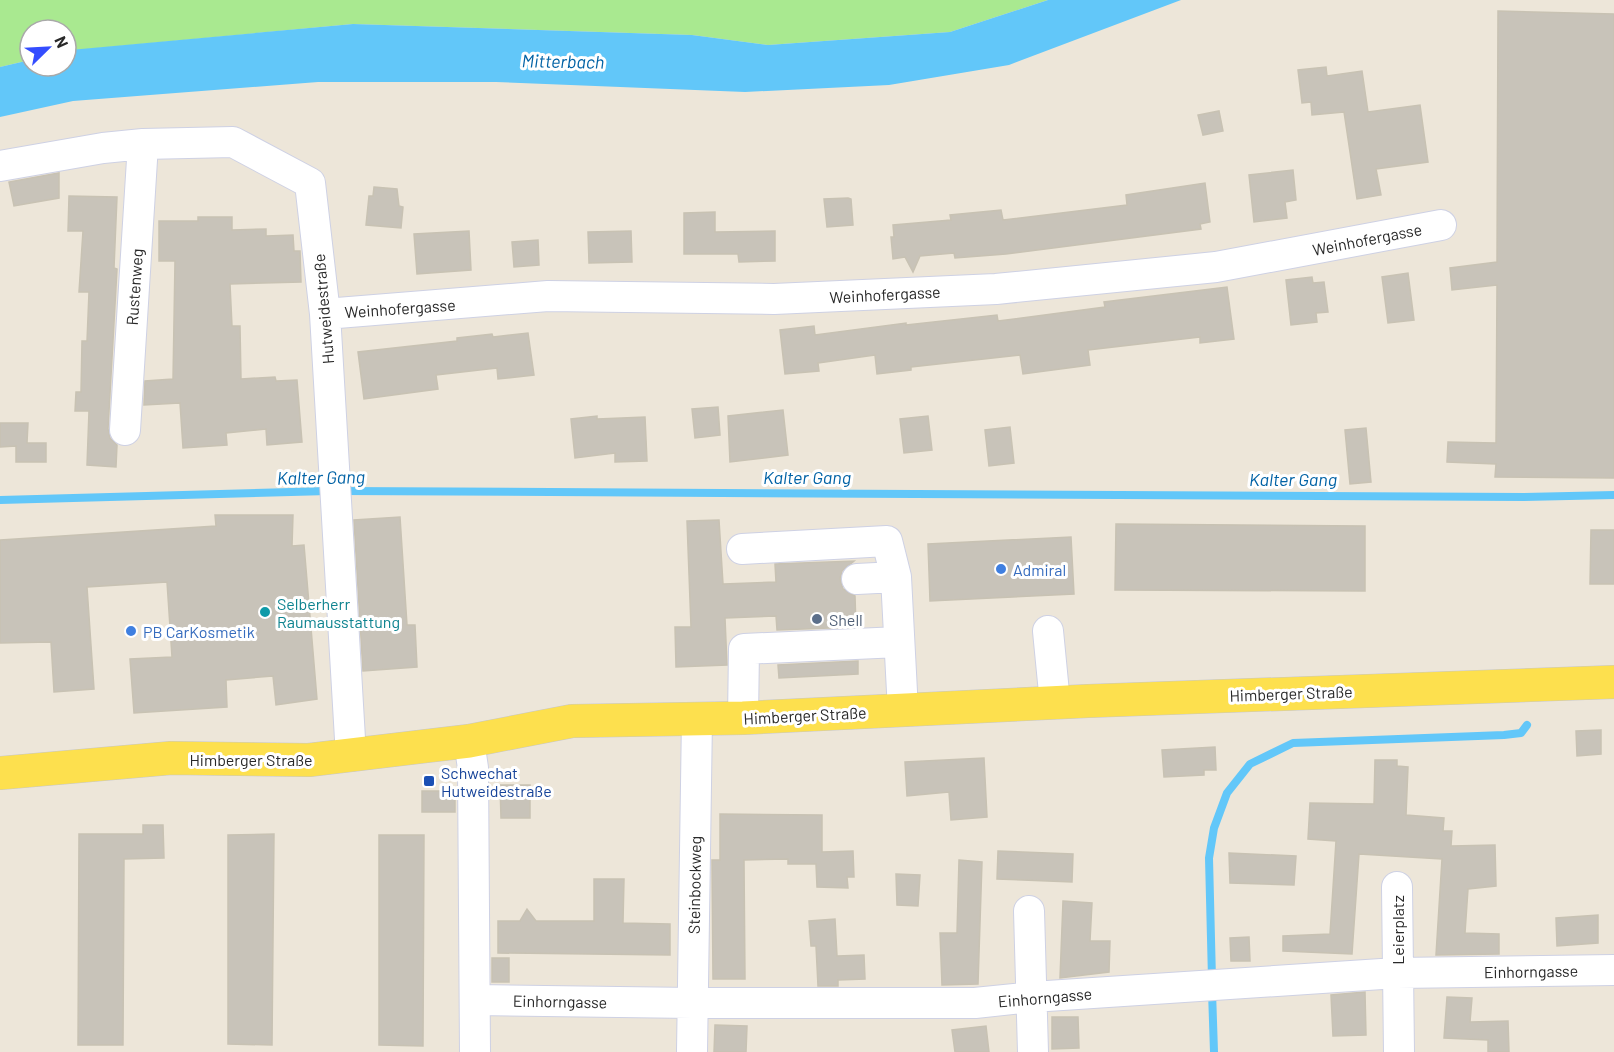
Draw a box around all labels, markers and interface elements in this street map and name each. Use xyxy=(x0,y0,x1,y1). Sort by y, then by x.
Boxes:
north arrow xyxy=(18,18,78,78)
text: N xyxy=(51,33,73,50)
water label: Mitterbach xyxy=(522,49,604,73)
street label: Weinhofergasse xyxy=(1311,219,1423,259)
street label: Rustenweg xyxy=(122,248,146,326)
street label: Hutweidestraße xyxy=(309,253,337,365)
street label: Weinhofergasse xyxy=(829,282,941,306)
street label: Weinhofergasse xyxy=(344,295,456,321)
water label: Kalter Gang xyxy=(277,465,365,489)
water label: Kalter Gang xyxy=(763,466,851,488)
water label: Kalter Gang xyxy=(1249,468,1337,490)
place label: Admiral xyxy=(1013,560,1066,579)
marker: Admiral xyxy=(994,562,1008,576)
place label: Selberherr Raumausstattung xyxy=(277,594,400,631)
marker: Selberherr Raumausstattung xyxy=(258,605,272,619)
place label: Shell xyxy=(829,610,863,629)
marker: Shell xyxy=(810,612,824,626)
place label: PB CarKosmetik xyxy=(143,622,255,641)
marker: PB CarKosmetik xyxy=(124,624,138,638)
street label: Himberger Straße xyxy=(1229,681,1353,705)
street label: Himberger Straße xyxy=(743,702,867,728)
street label: Himberger Straße xyxy=(189,750,313,769)
place label: Schwechat Hutweidestraße xyxy=(441,763,552,800)
marker: Schwechat Hutweidestraße xyxy=(422,774,436,788)
street label: Steinbockweg xyxy=(684,836,704,934)
street label: Leierplatz xyxy=(1388,895,1407,965)
street label: Einhorngasse xyxy=(1484,961,1578,981)
street label: Einhorngasse xyxy=(997,983,1093,1011)
street label: Einhorngasse xyxy=(513,991,607,1011)

